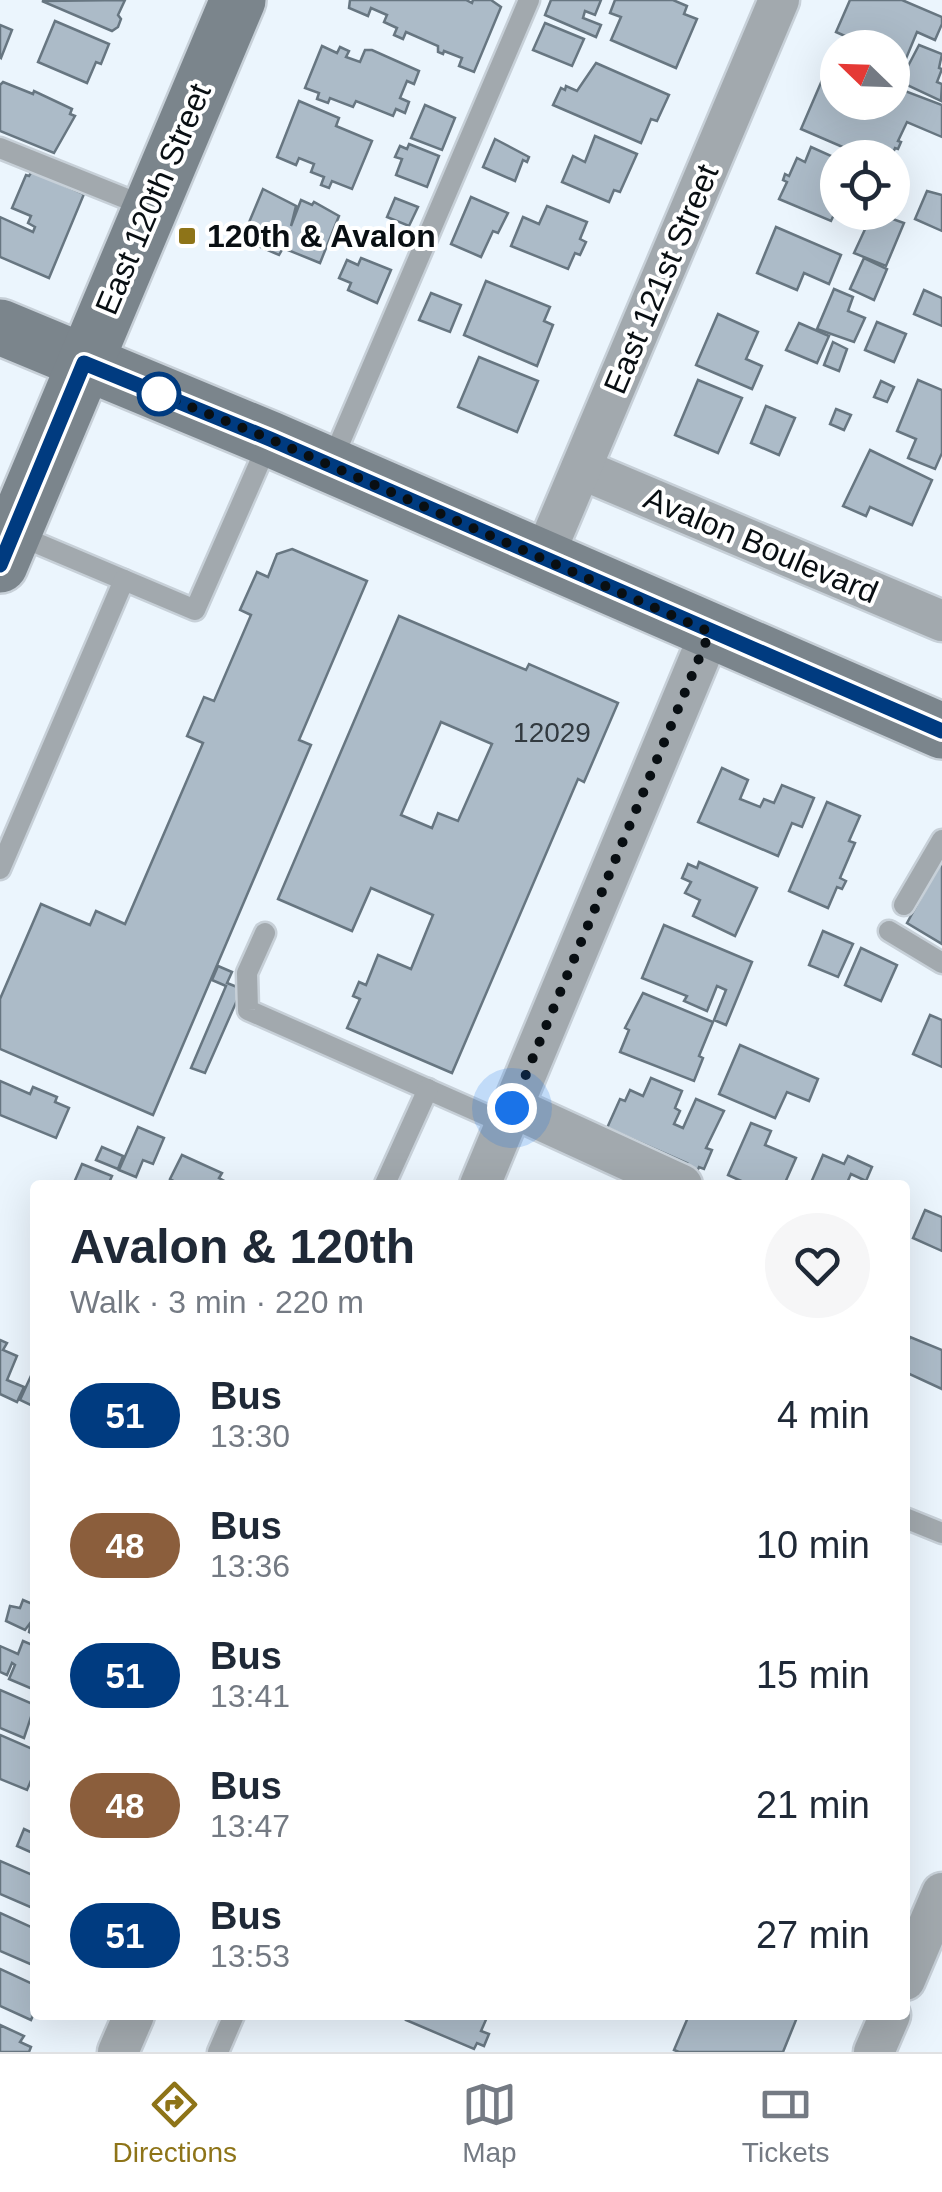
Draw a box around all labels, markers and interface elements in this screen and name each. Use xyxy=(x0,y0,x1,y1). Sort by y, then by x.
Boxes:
north arrow xyxy=(820,30,910,120)
map controls xyxy=(820,30,910,230)
street label: East 120th Street xyxy=(88,78,218,320)
button: locate xyxy=(820,140,910,230)
street label: East 121st Street xyxy=(596,159,726,399)
place label: 120th & Avalon xyxy=(207,218,436,254)
marker: 120th & Avalon xyxy=(176,225,198,247)
unlabelled marker xyxy=(138,373,180,415)
street label: Avalon Boulevard xyxy=(639,480,883,610)
house number: 12029 xyxy=(513,717,591,748)
your location xyxy=(487,1083,537,1133)
button: heart xyxy=(765,1213,870,1318)
text: Avalon & 120th xyxy=(70,1220,415,1273)
text: Walk · 3 min · 220 m xyxy=(70,1284,364,1320)
text: Bus xyxy=(210,1375,282,1417)
text: 4 min xyxy=(777,1394,870,1436)
text: 51 xyxy=(106,1396,144,1435)
text: 13:30 xyxy=(210,1418,290,1454)
text: Bus xyxy=(210,1505,282,1547)
text: 10 min xyxy=(756,1524,870,1566)
text: 48 xyxy=(106,1526,144,1565)
text: 13:36 xyxy=(210,1548,290,1584)
text: Bus xyxy=(210,1635,282,1677)
text: 15 min xyxy=(756,1654,870,1696)
text: 51 xyxy=(106,1656,144,1695)
text: 13:41 xyxy=(210,1678,290,1714)
text: Bus xyxy=(210,1765,282,1807)
text: 21 min xyxy=(756,1784,870,1826)
text: 48 xyxy=(106,1786,144,1825)
text: 13:47 xyxy=(210,1808,290,1844)
text: Bus xyxy=(210,1895,282,1937)
text: 27 min xyxy=(756,1914,870,1956)
text: 51 xyxy=(106,1916,144,1955)
text: 13:53 xyxy=(210,1938,290,1974)
tab: Directions xyxy=(112,2077,237,2169)
tab: Map xyxy=(462,2077,517,2169)
tab: Tickets xyxy=(742,2077,830,2169)

